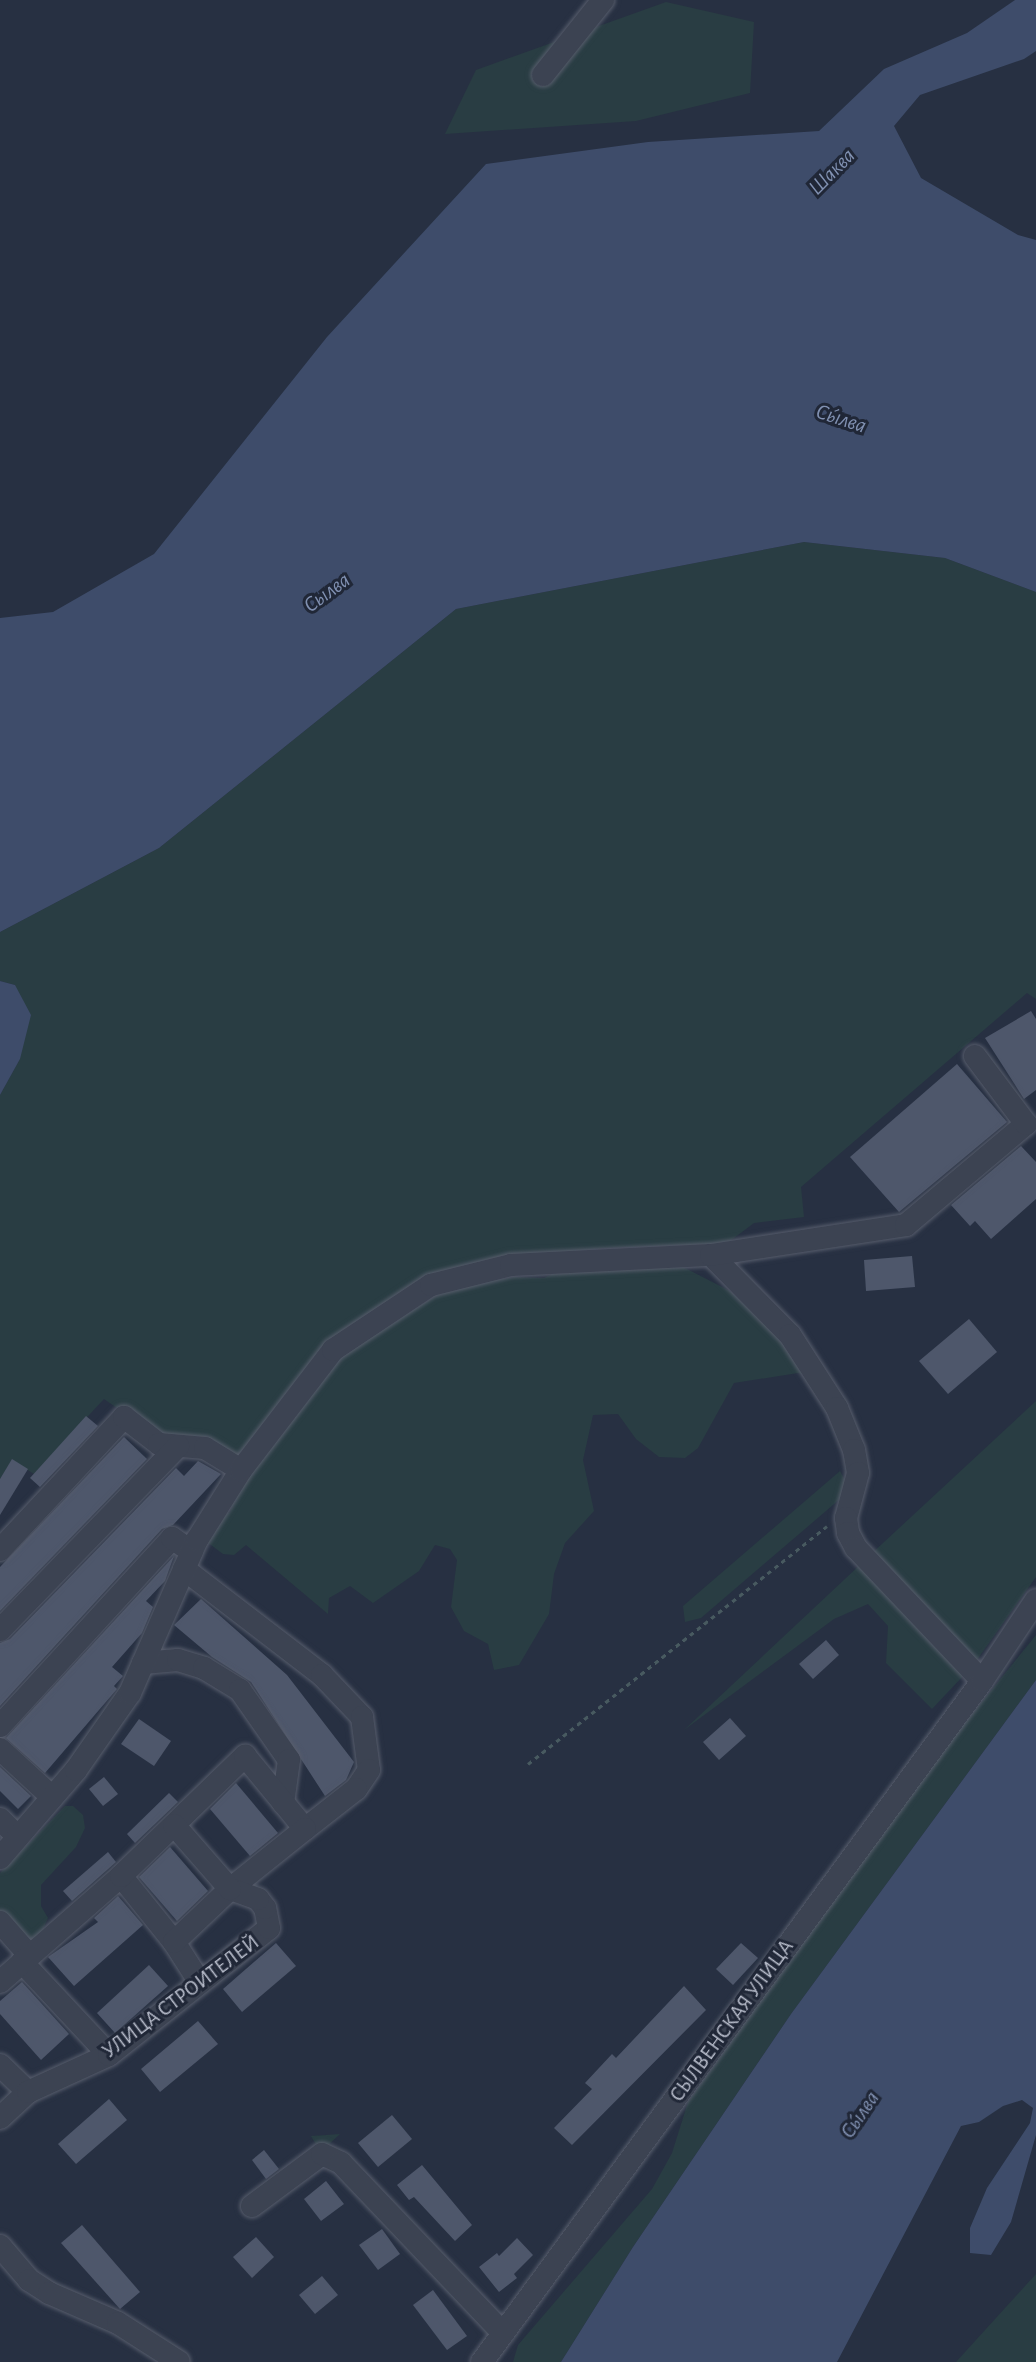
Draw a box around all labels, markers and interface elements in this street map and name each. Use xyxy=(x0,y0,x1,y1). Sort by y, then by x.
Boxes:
water label: Шаква xyxy=(803,143,861,201)
water label: Сы́лва xyxy=(813,399,869,439)
water label: Сылва xyxy=(298,567,356,619)
street label: УЛИЦА СТРОИТЕЛЕЙ xyxy=(98,1930,264,2064)
street label: СЫЛВЕНСКАЯ УЛИЦА xyxy=(665,1935,799,2107)
water label: Сы́лва xyxy=(835,2086,885,2144)

